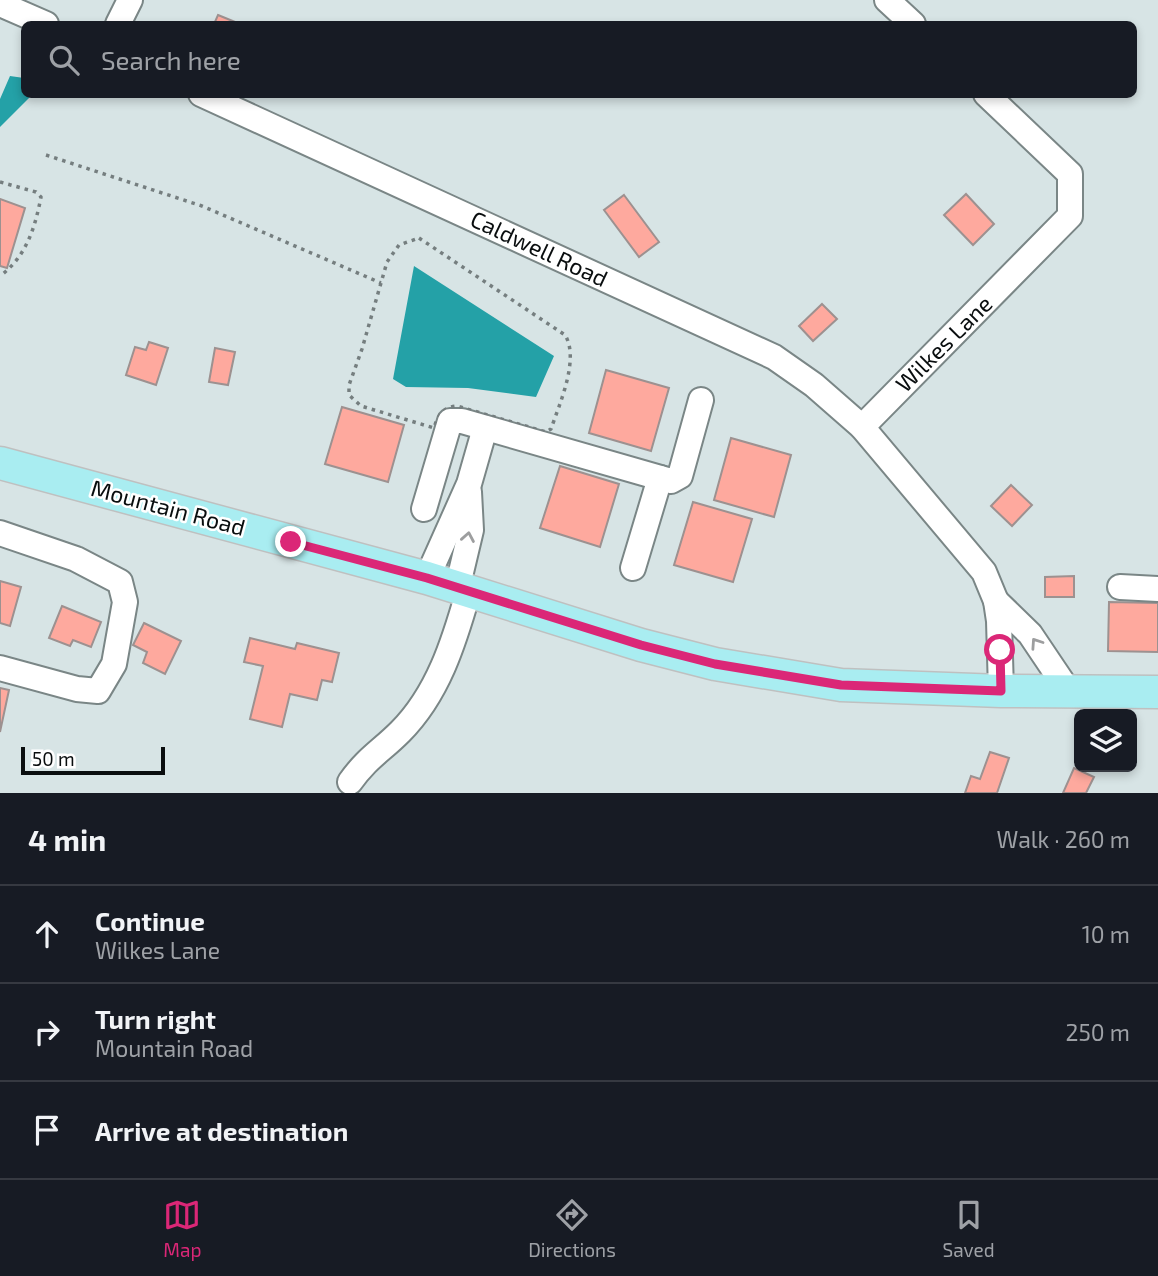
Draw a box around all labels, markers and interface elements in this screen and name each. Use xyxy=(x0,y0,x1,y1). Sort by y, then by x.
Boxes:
search box xyxy=(21,21,1137,98)
icon: search xyxy=(45,41,83,79)
text: Search here xyxy=(101,44,241,75)
street label: Caldwell Road xyxy=(466,204,612,292)
street label: Wilkes Lane xyxy=(889,289,997,397)
street label: Mountain Road xyxy=(88,473,248,541)
route end xyxy=(275,526,306,557)
one-way arrow xyxy=(460,531,475,543)
route start xyxy=(984,634,1015,665)
one-way arrow xyxy=(1032,638,1044,651)
map controls xyxy=(1074,709,1137,772)
button: layers xyxy=(1074,709,1137,772)
scale bar xyxy=(21,744,164,776)
text: 50 m xyxy=(32,747,75,770)
text: 4 min xyxy=(28,821,106,857)
text: Walk · 260 m xyxy=(997,825,1130,853)
text: Continue xyxy=(95,905,205,936)
icon: ahead xyxy=(28,915,66,953)
text: 10 m xyxy=(1082,920,1130,948)
text: Wilkes Lane xyxy=(95,936,220,964)
text: Turn right xyxy=(95,1003,216,1034)
icon: right xyxy=(28,1013,66,1051)
text: 250 m xyxy=(1066,1018,1130,1046)
text: Mountain Road xyxy=(95,1034,253,1062)
icon: arrive xyxy=(28,1111,66,1149)
text: Arrive at destination xyxy=(95,1115,348,1146)
tab: Map xyxy=(163,1196,201,1261)
tab: Directions xyxy=(528,1196,616,1261)
tab: Saved xyxy=(942,1196,995,1261)

